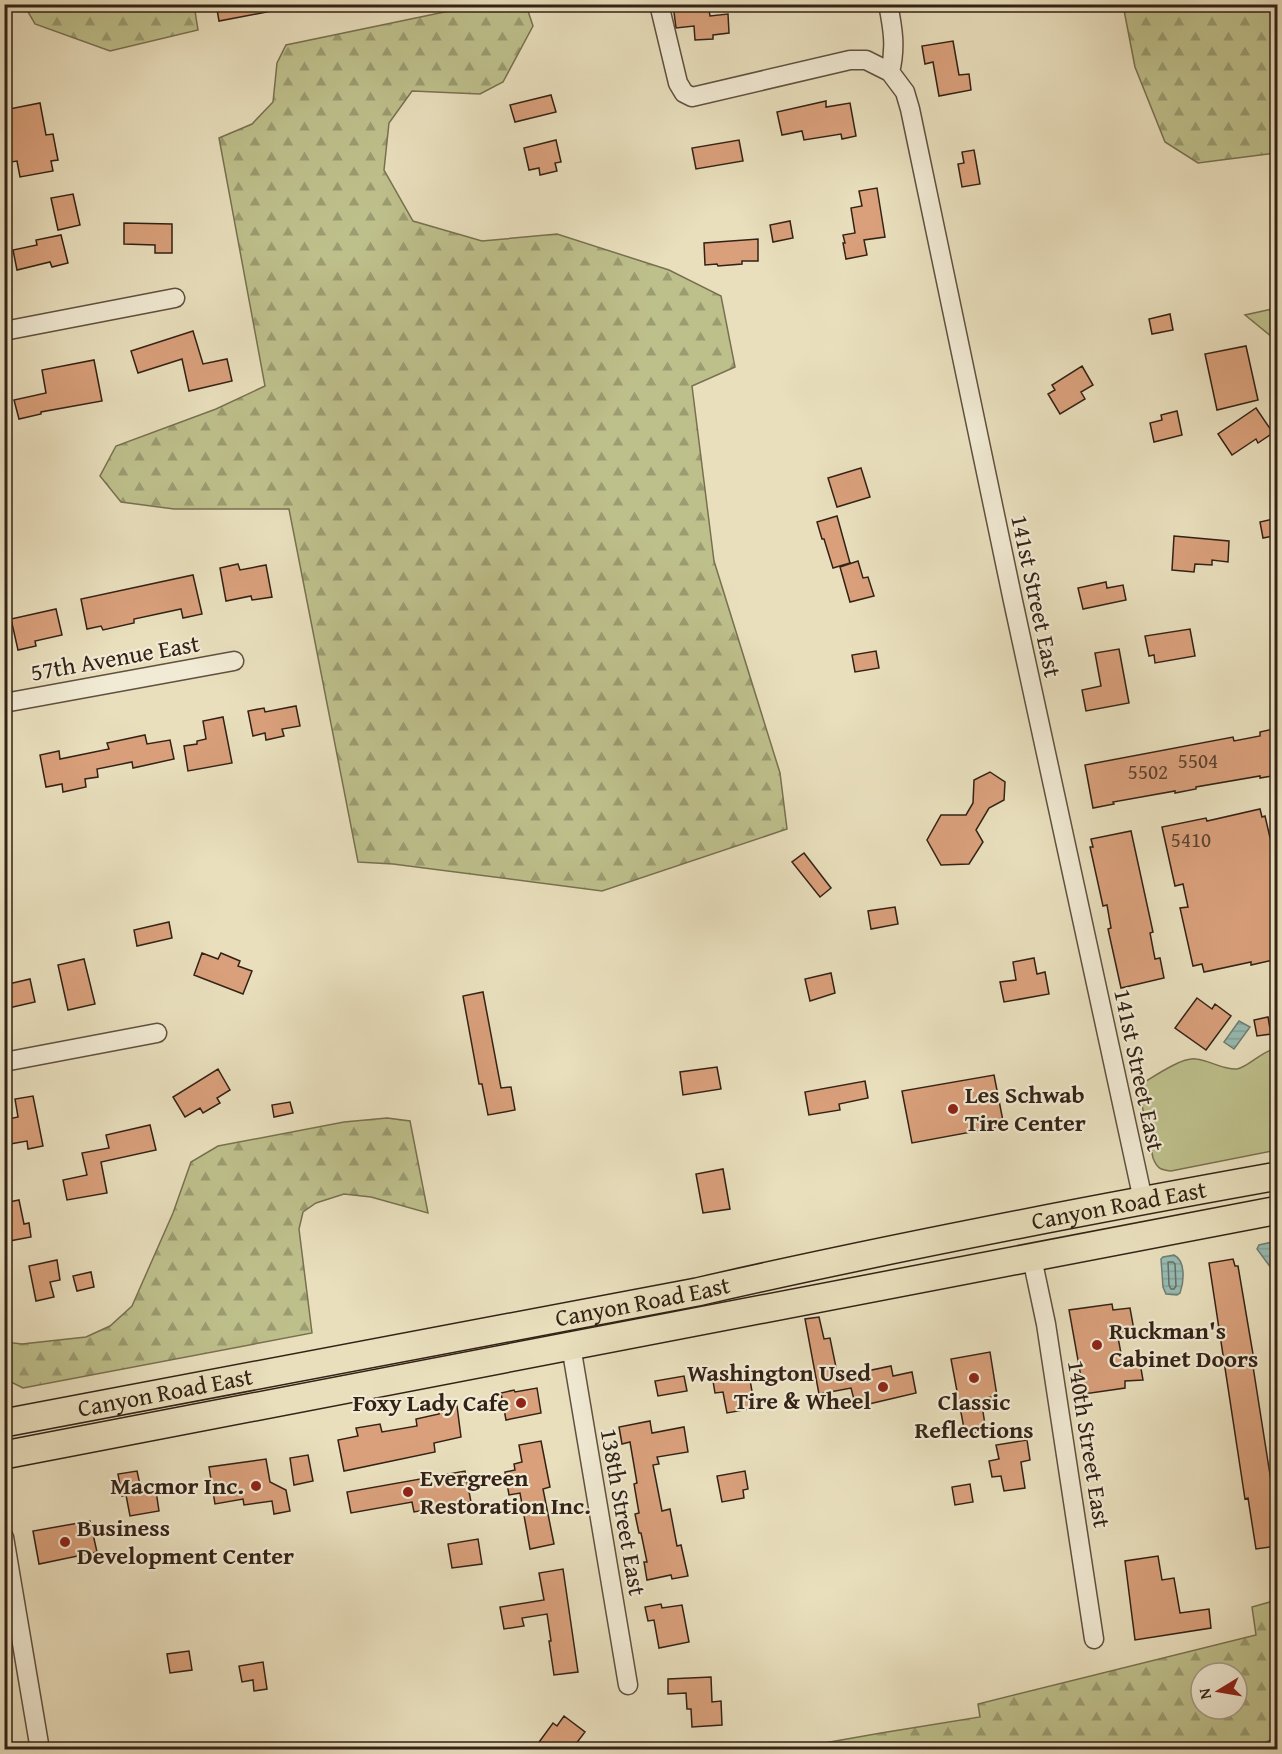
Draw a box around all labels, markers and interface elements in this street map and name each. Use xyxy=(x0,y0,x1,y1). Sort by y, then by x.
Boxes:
street label: 141st Street East xyxy=(1002,511,1071,681)
street label: 57th Avenue East xyxy=(28,625,203,690)
house number: 5504 xyxy=(1178,745,1218,776)
house number: 5502 xyxy=(1128,756,1168,787)
house number: 5410 xyxy=(1171,824,1211,855)
street label: 141st Street East xyxy=(1105,985,1174,1155)
place label: Les Schwab Tire Center xyxy=(965,1077,1086,1140)
marker: Les Schwab Tire Center xyxy=(946,1102,960,1116)
street label: Canyon Road East xyxy=(1028,1171,1210,1238)
street label: Canyon Road East xyxy=(552,1267,734,1335)
place label: Ruckman's Cabinet Doors xyxy=(1109,1313,1258,1376)
marker: Ruckman's Cabinet Doors xyxy=(1090,1338,1104,1352)
place label: Washington Used Tire & Wheel xyxy=(687,1355,872,1418)
street label: Canyon Road East xyxy=(75,1358,256,1426)
street label: 140th Street East xyxy=(1059,1358,1120,1531)
marker: Classic Reflections xyxy=(967,1371,981,1385)
marker: Washington Used Tire & Wheel xyxy=(876,1380,890,1394)
place label: Classic Reflections xyxy=(914,1384,1034,1447)
place label: Foxy Lady Cafe xyxy=(353,1385,509,1420)
marker: Foxy Lady Cafe xyxy=(514,1396,528,1410)
street label: 138th Street East xyxy=(592,1425,656,1599)
place label: Evergreen Restoration Inc. xyxy=(420,1460,591,1523)
place label: Macmor Inc. xyxy=(110,1468,244,1503)
marker: Macmor Inc. xyxy=(249,1479,263,1493)
marker: Evergreen Restoration Inc. xyxy=(401,1485,415,1499)
place label: Business Development Center xyxy=(77,1510,294,1573)
marker: Business Development Center xyxy=(58,1535,72,1549)
north arrow xyxy=(1189,1661,1249,1721)
text: N xyxy=(1191,1686,1217,1701)

